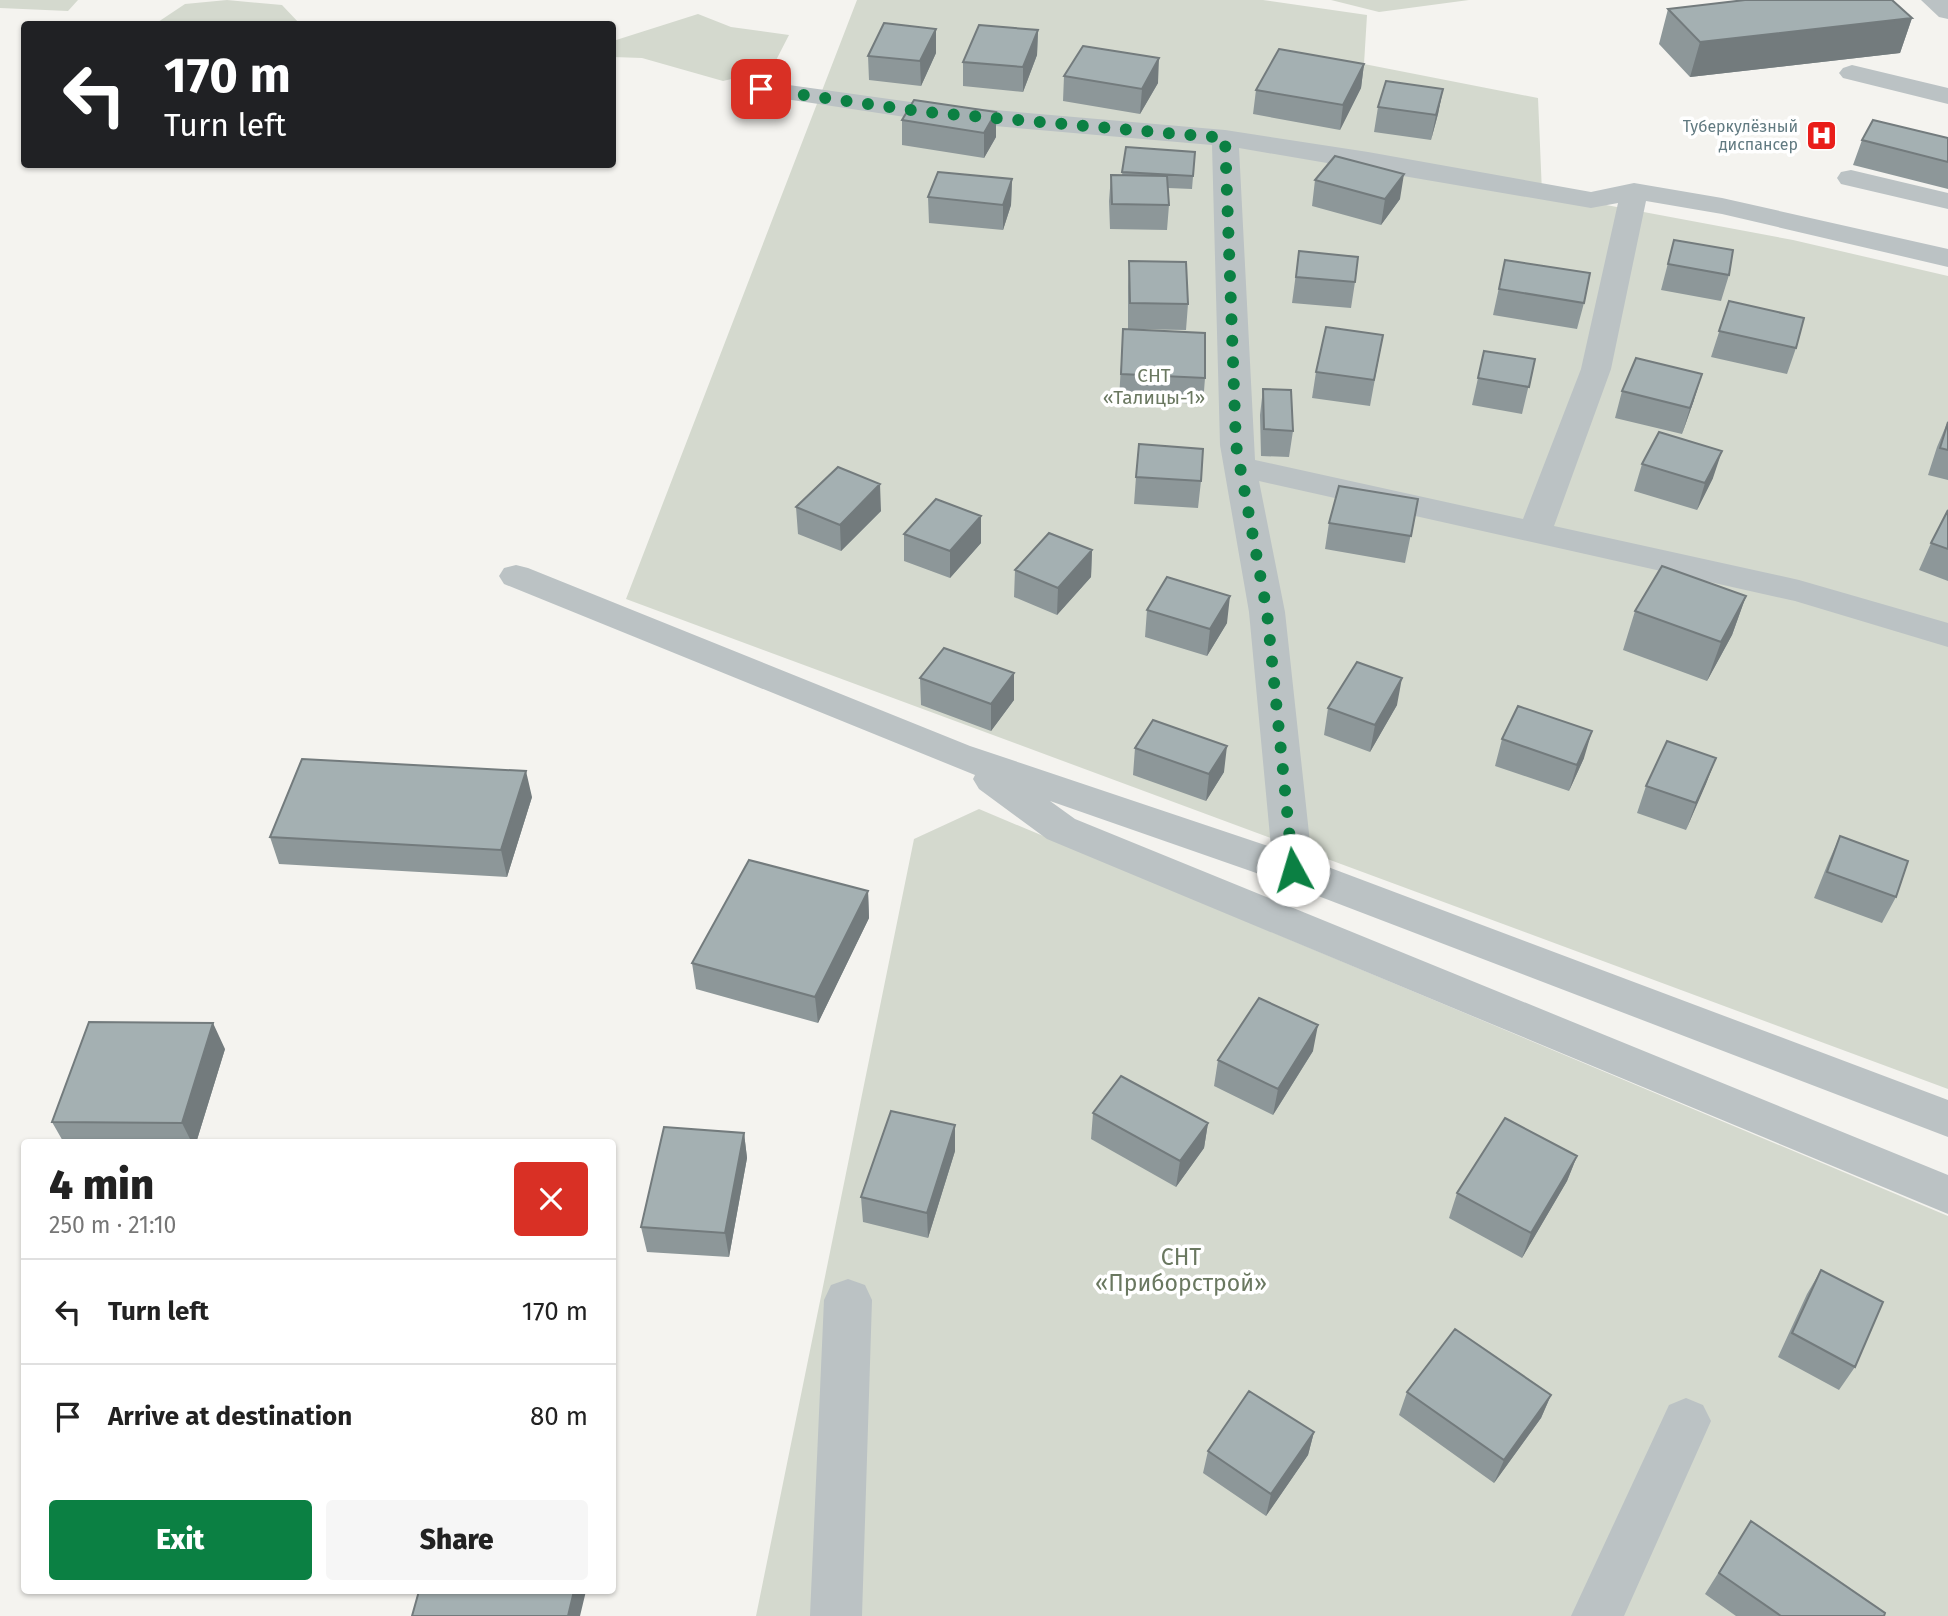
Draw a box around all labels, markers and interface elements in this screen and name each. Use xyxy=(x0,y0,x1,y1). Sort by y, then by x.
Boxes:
text: 170 m xyxy=(164,46,291,105)
icon: left xyxy=(49,49,140,140)
pin xyxy=(731,59,791,119)
icon: arrive xyxy=(742,70,780,108)
text: Turn left xyxy=(164,106,286,144)
place label: Туберкулёзный диспансер xyxy=(1683,117,1798,154)
hospital icon: Туберкулёзный диспансер xyxy=(1804,118,1838,152)
park label: СНТ «Талицы-1» xyxy=(1103,364,1205,409)
position arrow xyxy=(1256,833,1330,907)
text: 4 min xyxy=(49,1160,154,1210)
button: close xyxy=(514,1162,588,1236)
text: 250 m · 21:10 xyxy=(49,1211,176,1239)
park label: СНТ «Приборстрой» xyxy=(1095,1243,1267,1297)
icon: left xyxy=(49,1293,87,1331)
text: Turn left xyxy=(108,1296,209,1327)
text: 170 m xyxy=(522,1296,588,1327)
icon: arrive xyxy=(49,1398,87,1436)
text: Arrive at destination xyxy=(108,1401,352,1432)
text: 80 m xyxy=(530,1401,588,1432)
button: Exit xyxy=(49,1500,312,1580)
button: Share xyxy=(326,1500,588,1580)

